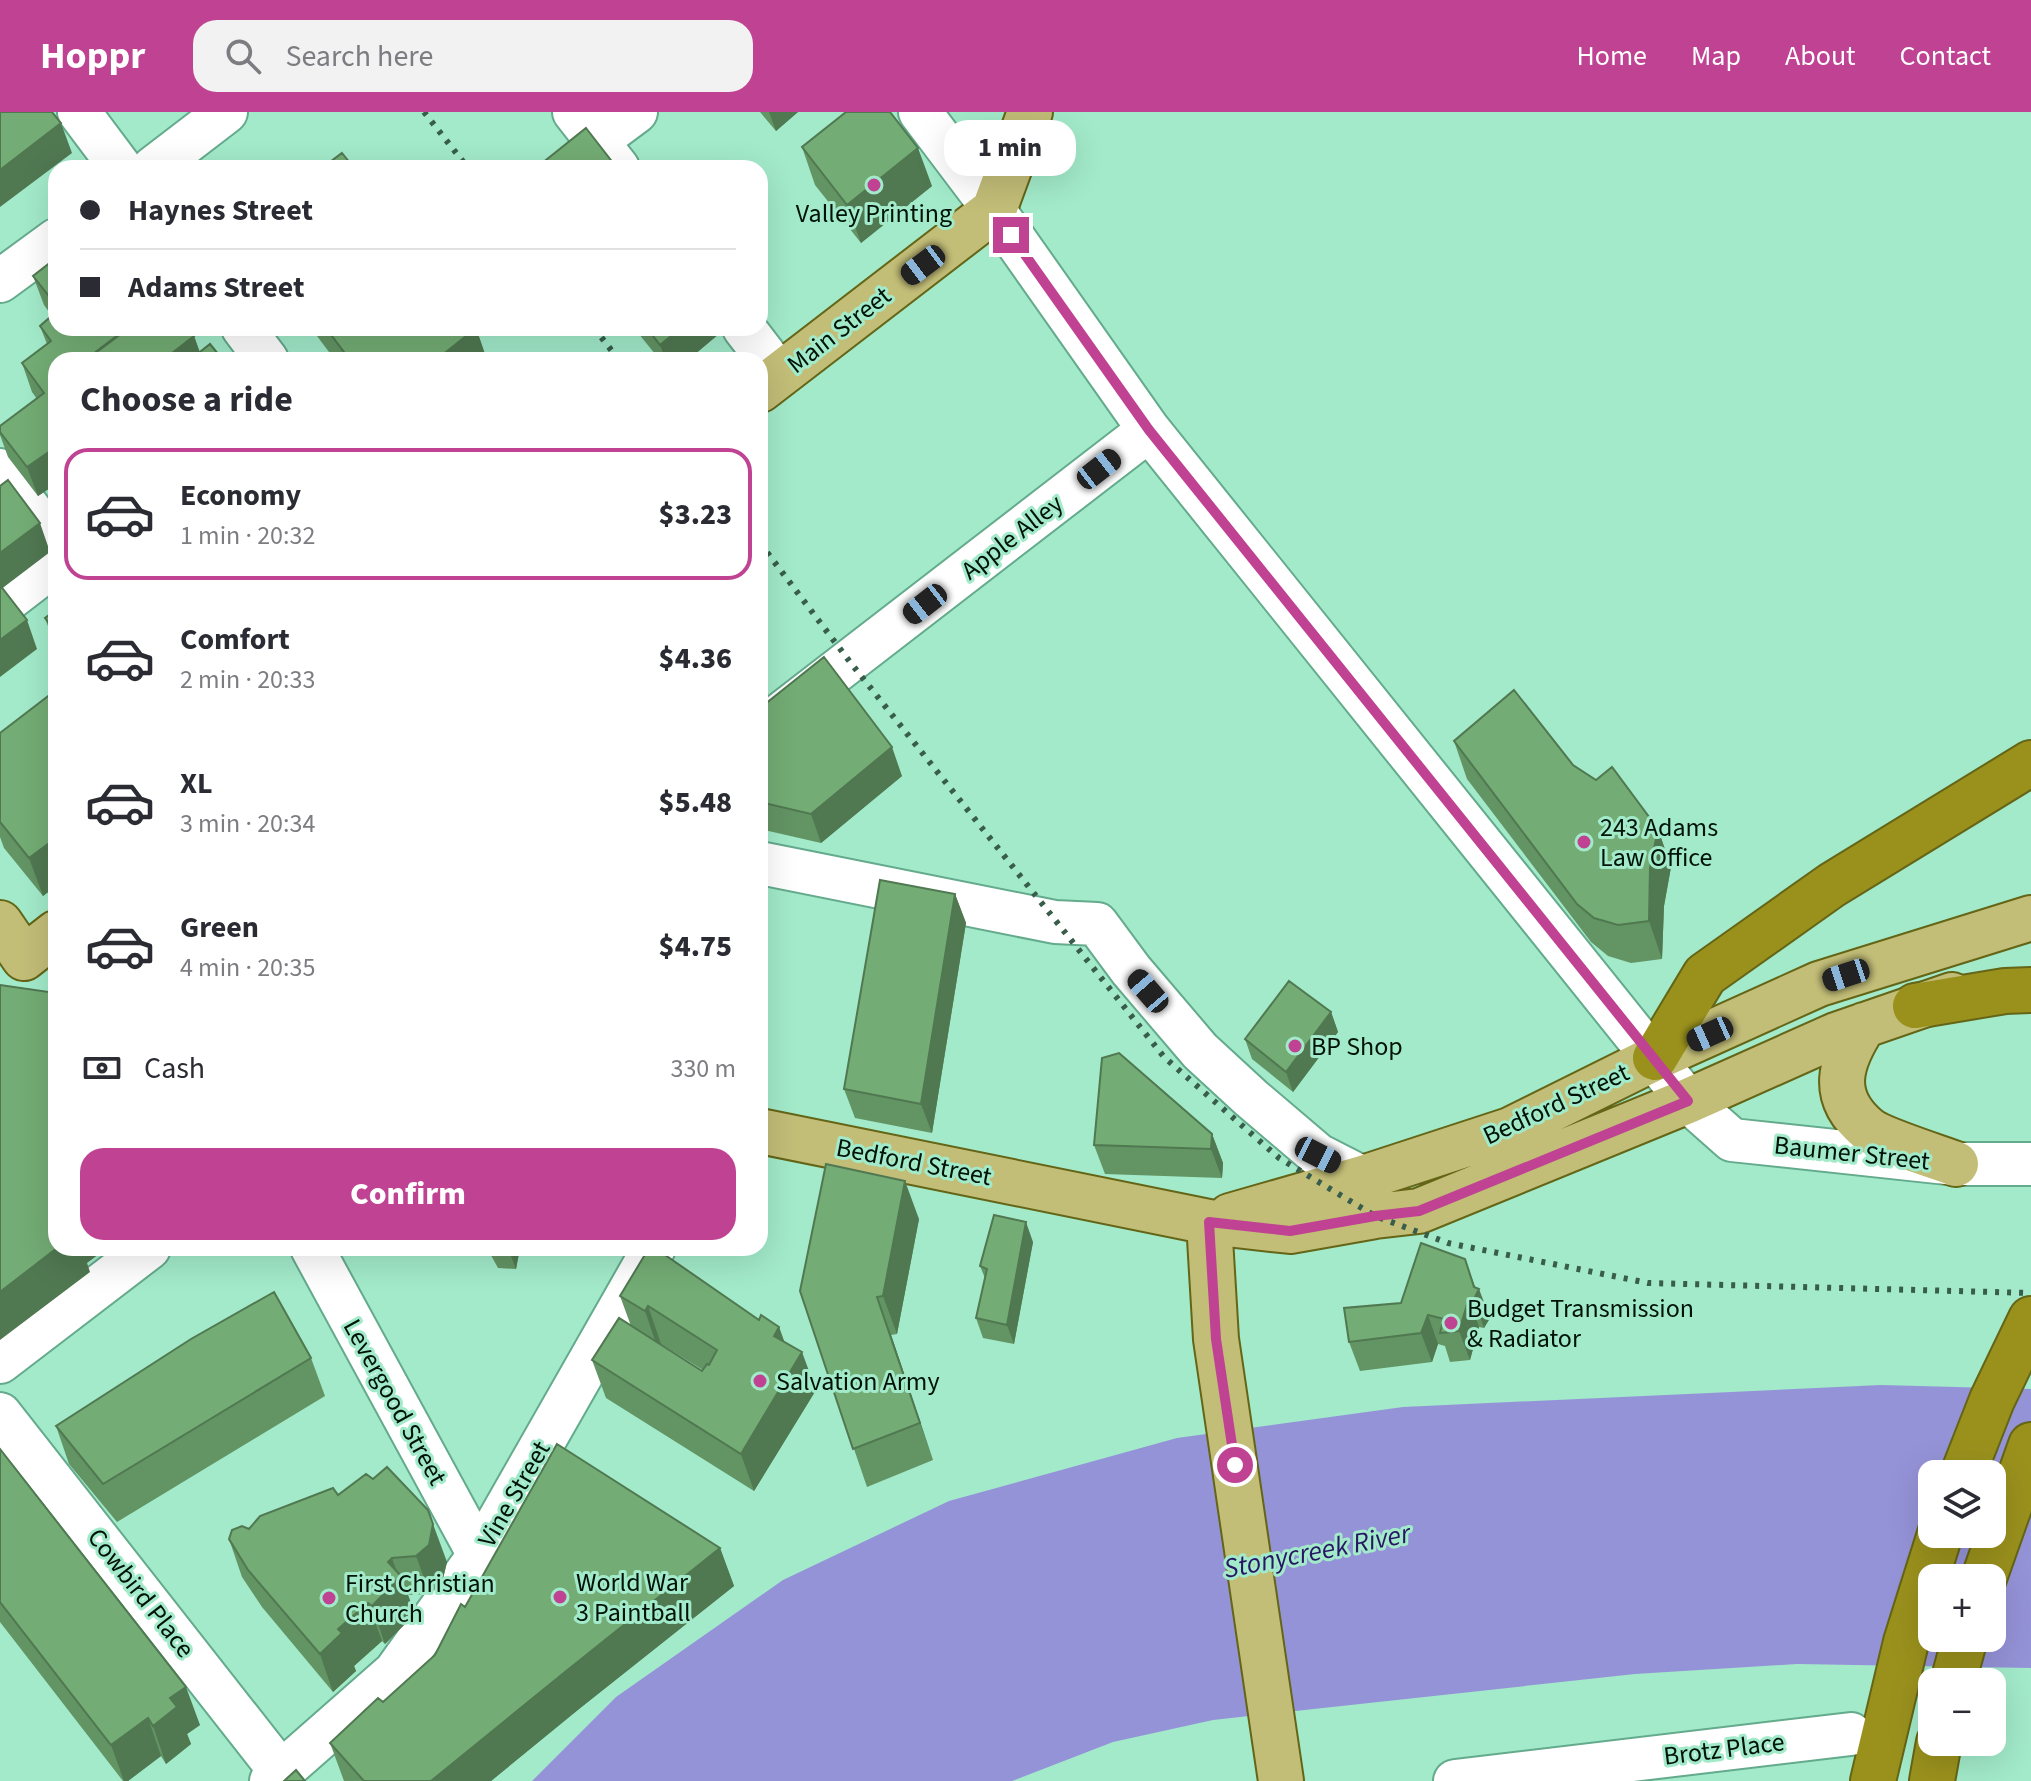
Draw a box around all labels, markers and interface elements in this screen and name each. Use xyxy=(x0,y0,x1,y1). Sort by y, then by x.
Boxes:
search box xyxy=(193,20,753,92)
text: Hoppr xyxy=(40,29,145,83)
icon: search xyxy=(221,34,265,78)
text: Search here xyxy=(285,35,433,78)
text: Home xyxy=(1576,36,1647,76)
text: Map xyxy=(1691,36,1741,76)
text: About xyxy=(1785,36,1856,76)
text: Contact xyxy=(1900,36,1991,76)
callout: 1 min xyxy=(945,119,1077,175)
text: 1 min xyxy=(978,129,1042,166)
marker: Valley Printing xyxy=(865,176,883,194)
text: Haynes Street xyxy=(128,189,313,232)
place label: Valley Printing xyxy=(796,195,952,232)
route end xyxy=(993,217,1029,253)
car xyxy=(897,241,949,289)
text: Adams Street xyxy=(128,266,304,309)
street label: Main Street xyxy=(779,277,899,382)
text: Choose a ride xyxy=(80,374,293,425)
car xyxy=(1073,445,1125,493)
text: Economy xyxy=(180,474,301,517)
icon: car xyxy=(84,478,156,550)
street label: Apple Alley xyxy=(953,485,1071,589)
text: $3.23 xyxy=(659,493,732,536)
text: 1 min · 20:32 xyxy=(180,517,315,554)
car xyxy=(899,580,951,628)
text: Comfort xyxy=(180,618,290,661)
icon: car xyxy=(84,622,156,694)
text: $4.36 xyxy=(659,637,732,680)
text: 2 min · 20:33 xyxy=(180,661,315,698)
text: XL xyxy=(180,762,213,805)
icon: car xyxy=(84,766,156,838)
text: $5.48 xyxy=(659,781,732,824)
text: 3 min · 20:34 xyxy=(180,805,315,842)
place label: 243 Adams Law Office xyxy=(1600,809,1718,876)
marker: 243 Adams Law Office xyxy=(1575,833,1593,851)
text: Green xyxy=(180,906,259,949)
icon: car xyxy=(84,910,156,982)
text: $4.75 xyxy=(659,925,732,968)
text: 4 min · 20:35 xyxy=(180,949,315,986)
car xyxy=(1819,956,1873,994)
car xyxy=(1123,965,1173,1017)
car xyxy=(1683,1013,1737,1055)
place label: BP Shop xyxy=(1311,1028,1403,1065)
marker: BP Shop xyxy=(1286,1037,1304,1055)
icon: cash xyxy=(80,1046,124,1090)
text: Cash xyxy=(144,1047,205,1090)
text: 330 m xyxy=(670,1050,736,1087)
street label: Bedford Street xyxy=(1477,1054,1635,1154)
street label: Baumer Street xyxy=(1772,1126,1932,1180)
street label: Bedford Street xyxy=(833,1129,995,1195)
car xyxy=(1291,1133,1345,1177)
button: Confirm xyxy=(80,1148,736,1240)
place label: Budget Transmission & Radiator xyxy=(1467,1290,1694,1357)
street label: Levergood Street xyxy=(334,1312,456,1492)
marker: Budget Transmission & Radiator xyxy=(1442,1314,1460,1332)
place label: Salvation Army xyxy=(776,1363,940,1400)
marker: Salvation Army xyxy=(751,1372,769,1390)
street label: Vine Street xyxy=(469,1434,559,1554)
route start xyxy=(1217,1447,1253,1483)
map controls xyxy=(1918,1460,2006,1756)
button: layers xyxy=(1918,1460,2006,1548)
water label: Stonycreek River xyxy=(1220,1513,1415,1589)
street label: Cowbird Place xyxy=(79,1520,203,1666)
place label: World War 3 Paintball xyxy=(576,1564,691,1631)
button: + xyxy=(1918,1564,2006,1652)
place label: First Christian Church xyxy=(345,1565,495,1632)
marker: World War 3 Paintball xyxy=(551,1588,569,1606)
marker: First Christian Church xyxy=(320,1589,338,1607)
button: − xyxy=(1918,1668,2006,1756)
street label: Brotz Place xyxy=(1662,1723,1786,1775)

